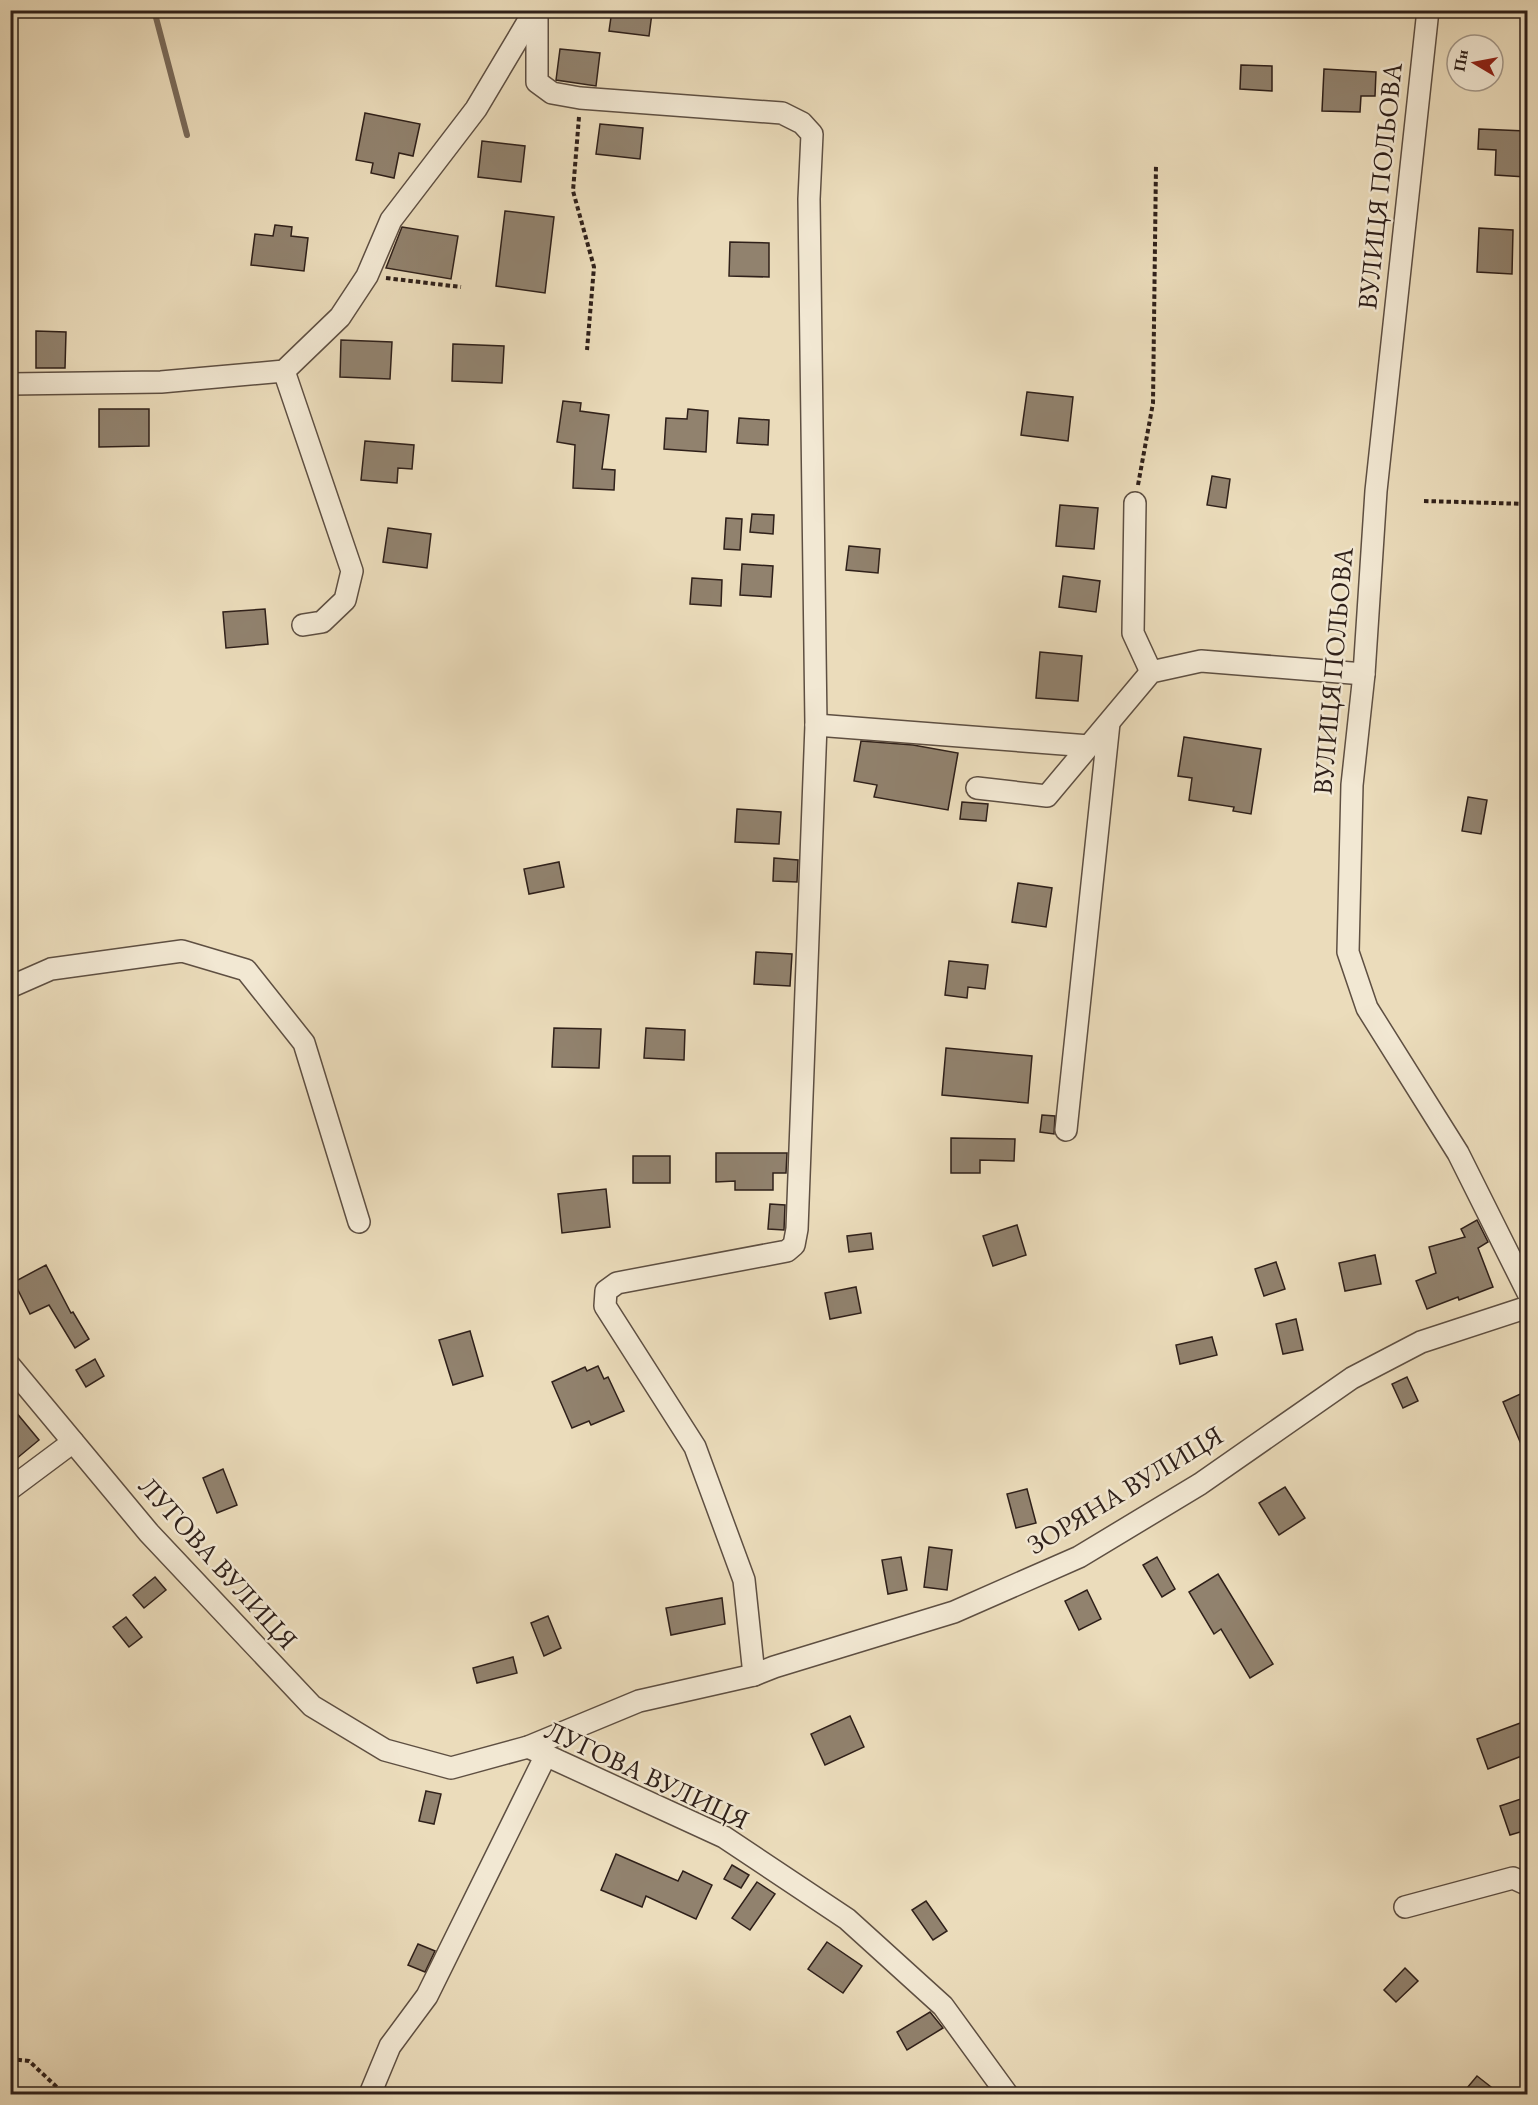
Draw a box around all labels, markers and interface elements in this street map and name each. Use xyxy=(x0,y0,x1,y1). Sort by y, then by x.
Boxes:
north arrow xyxy=(1445,33,1505,93)
text: Пн xyxy=(1448,48,1473,73)
street label: ВУЛИЦЯ ПОЛЬОВА xyxy=(1349,60,1410,311)
street label: ВУЛИЦЯ ПОЛЬОВА xyxy=(1304,546,1361,796)
street label: ЗОРЯНА ВУЛИЦЯ xyxy=(1020,1417,1229,1562)
street label: ЛУГОВА ВУЛИЦЯ xyxy=(131,1469,305,1657)
street label: ЛУГОВА ВУЛИЦЯ xyxy=(540,1712,755,1837)

